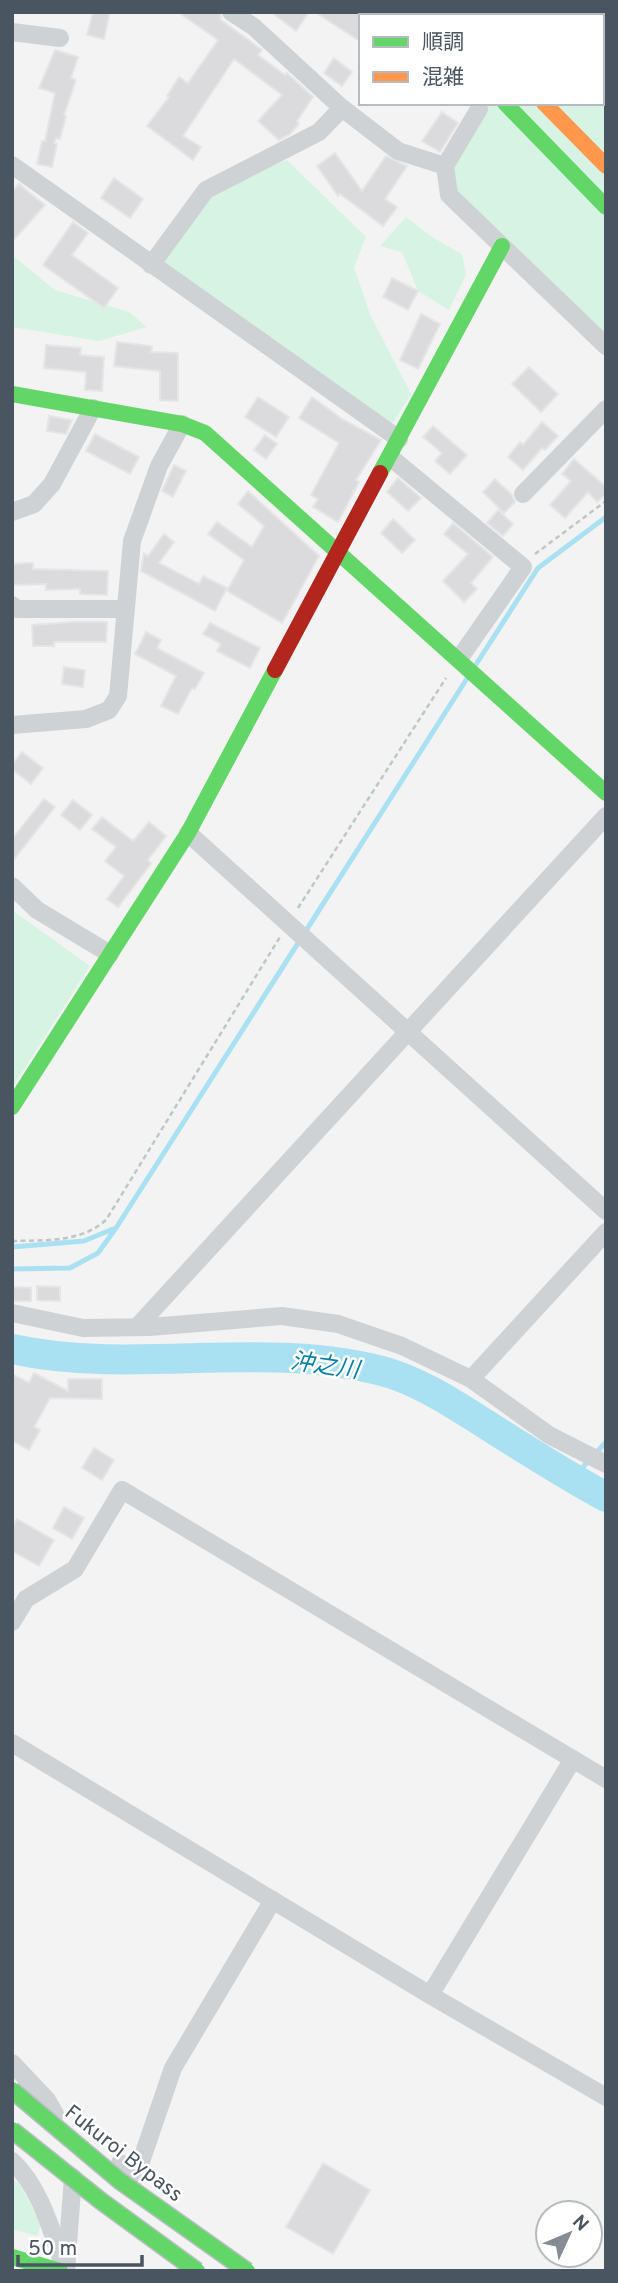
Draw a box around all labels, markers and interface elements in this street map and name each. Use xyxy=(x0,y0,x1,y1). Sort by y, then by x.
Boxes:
legend xyxy=(359,14,604,105)
text: 順調 xyxy=(422,30,464,57)
text: 混雑 xyxy=(422,65,464,92)
water label: 沖之川 xyxy=(288,1348,364,1387)
street label: Fukuroi Bypass xyxy=(59,2100,188,2209)
north arrow xyxy=(534,2199,604,2269)
text: N xyxy=(566,2210,593,2237)
scale bar xyxy=(18,2224,142,2268)
text: 50 m xyxy=(28,2236,77,2263)

